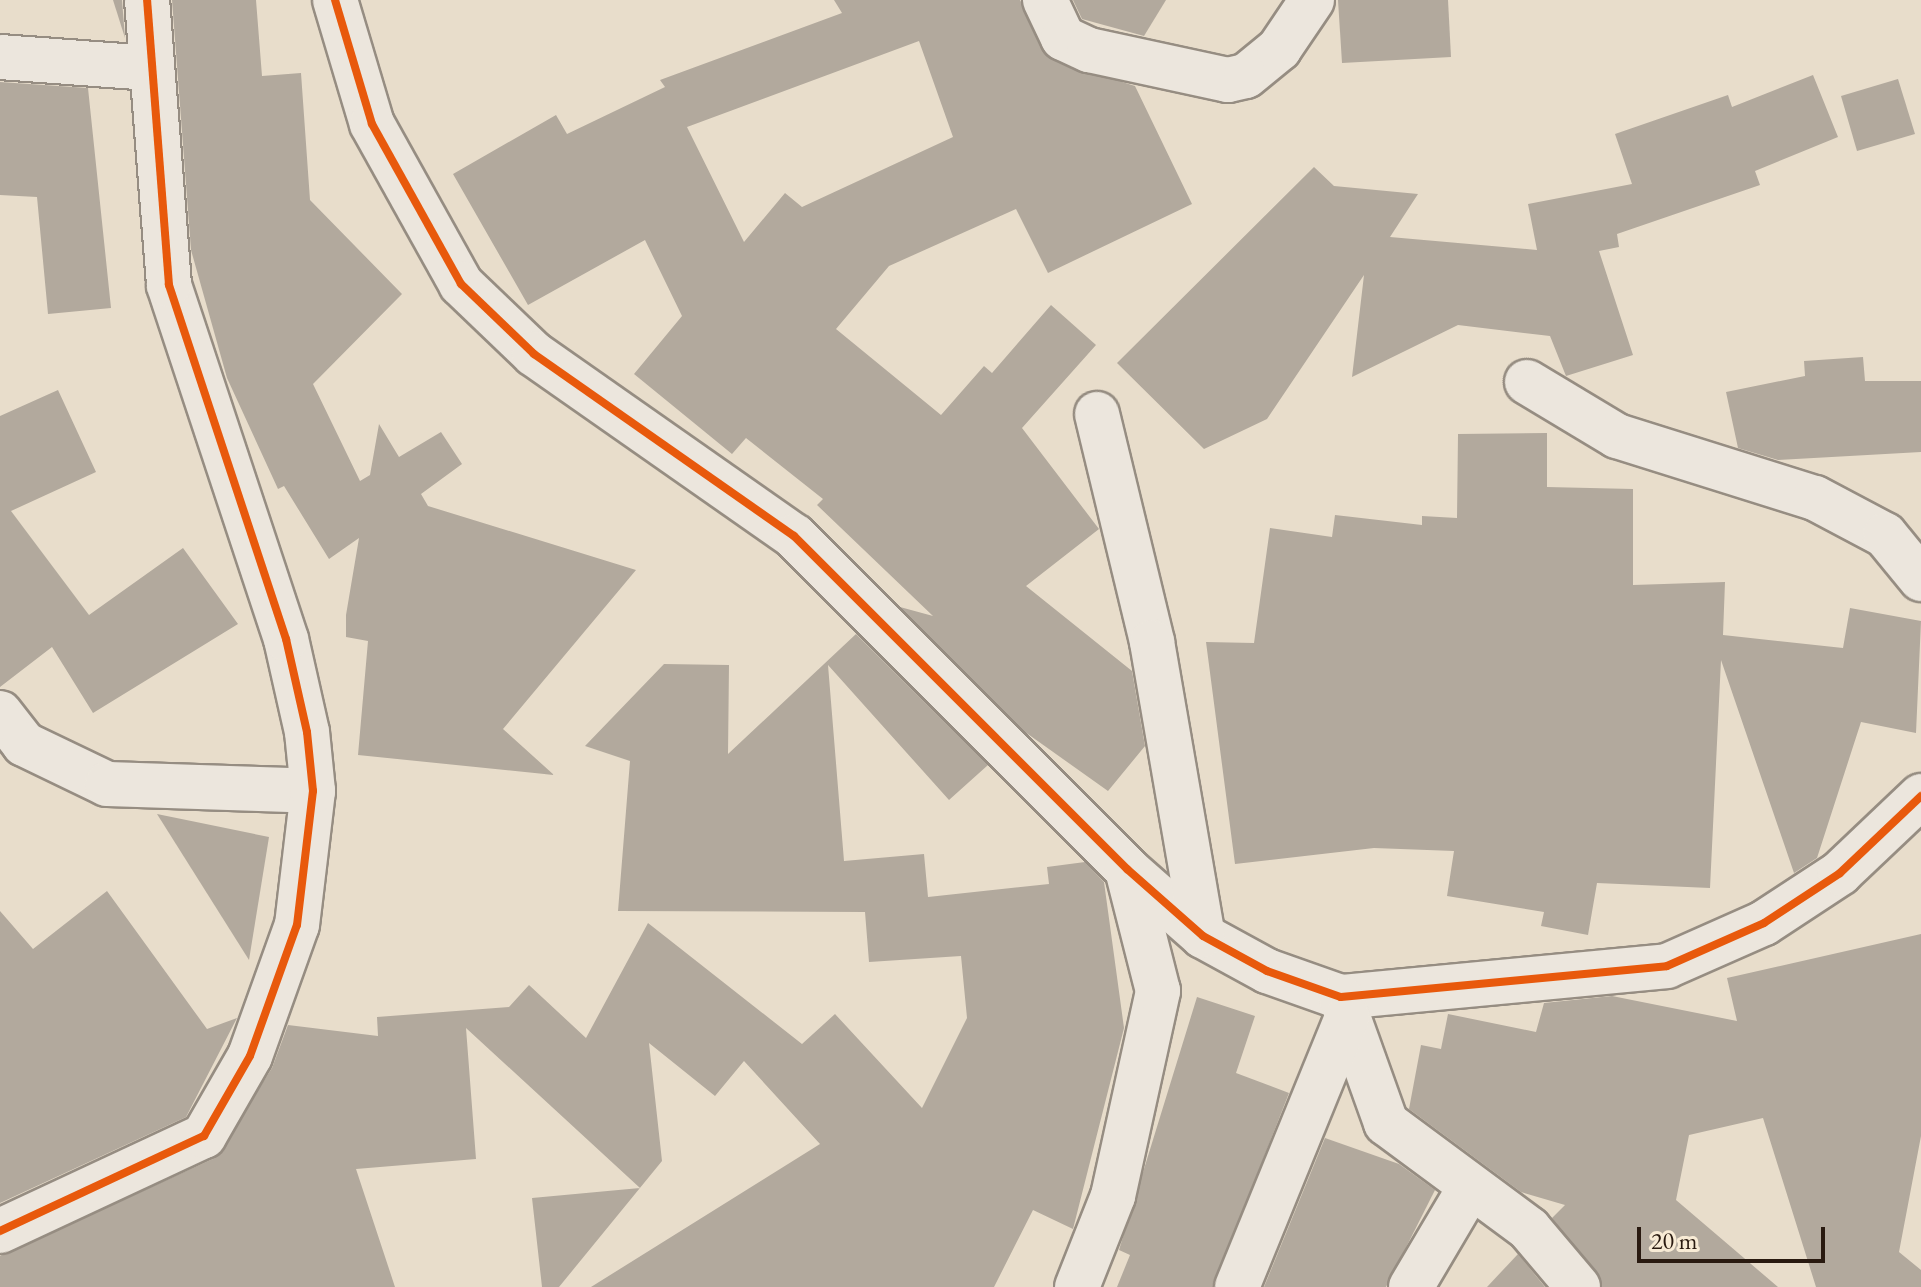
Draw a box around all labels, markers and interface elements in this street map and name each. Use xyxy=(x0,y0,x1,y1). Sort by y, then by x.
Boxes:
scale bar xyxy=(1641,1211,1829,1261)
text: 20 m xyxy=(1651,1225,1698,1256)

